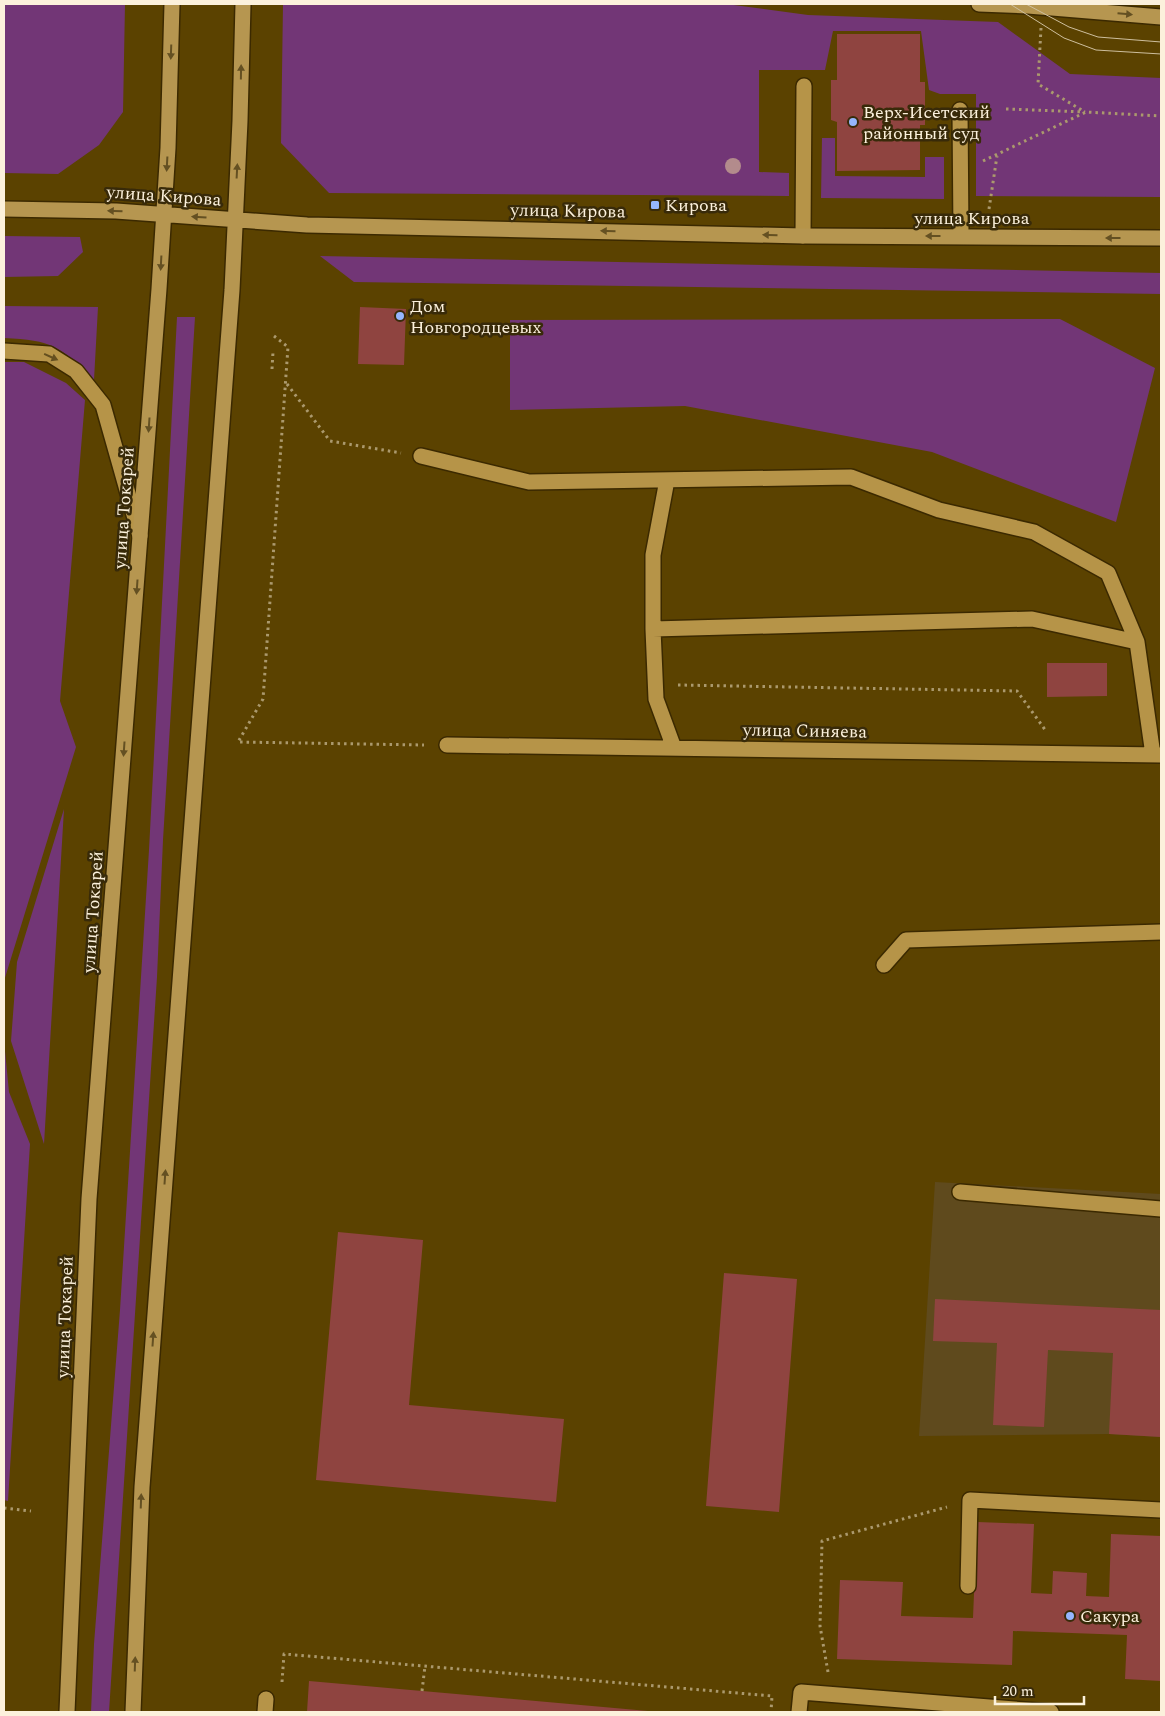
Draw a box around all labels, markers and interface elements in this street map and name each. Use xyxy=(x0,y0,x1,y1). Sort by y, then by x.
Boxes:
one-way arrow xyxy=(1118,10,1134,18)
one-way arrow xyxy=(166,45,174,61)
one-way arrow xyxy=(237,64,245,80)
place label: Верх-Исетский районный суд xyxy=(863,99,990,147)
marker: Верх-Исетский районный суд xyxy=(847,116,859,128)
one-way arrow xyxy=(162,157,170,173)
one-way arrow xyxy=(234,163,242,179)
street label: улица Кирова xyxy=(105,178,223,213)
place label: Кирова xyxy=(665,192,727,219)
street label: улица Кирова xyxy=(509,196,626,226)
marker: Кирова xyxy=(649,199,661,211)
street label: улица Кирова xyxy=(913,205,1030,232)
one-way arrow xyxy=(107,206,123,214)
one-way arrow xyxy=(191,212,207,220)
one-way arrow xyxy=(599,226,615,234)
one-way arrow xyxy=(762,231,778,239)
one-way arrow xyxy=(924,232,940,240)
one-way arrow xyxy=(1104,233,1120,241)
one-way arrow xyxy=(156,255,164,271)
place label: Дом Новгородцевых xyxy=(410,293,541,341)
marker: Дом Новгородцевых xyxy=(394,310,406,322)
one-way arrow xyxy=(44,353,59,362)
one-way arrow xyxy=(145,417,153,433)
street label: улица Токарей xyxy=(106,446,142,571)
one-way arrow xyxy=(133,579,141,595)
street label: улица Синяева xyxy=(742,716,868,746)
one-way arrow xyxy=(120,741,128,757)
street label: улица Токарей xyxy=(75,850,111,975)
one-way arrow xyxy=(161,1169,169,1185)
street label: улица Токарей xyxy=(49,1255,81,1380)
one-way arrow xyxy=(149,1331,157,1347)
one-way arrow xyxy=(137,1493,145,1509)
place label: Сакура xyxy=(1080,1603,1140,1630)
marker: Сакура xyxy=(1064,1610,1076,1622)
one-way arrow xyxy=(131,1655,139,1671)
scale bar xyxy=(995,1674,1084,1706)
text: 20 m xyxy=(1002,1680,1034,1703)

